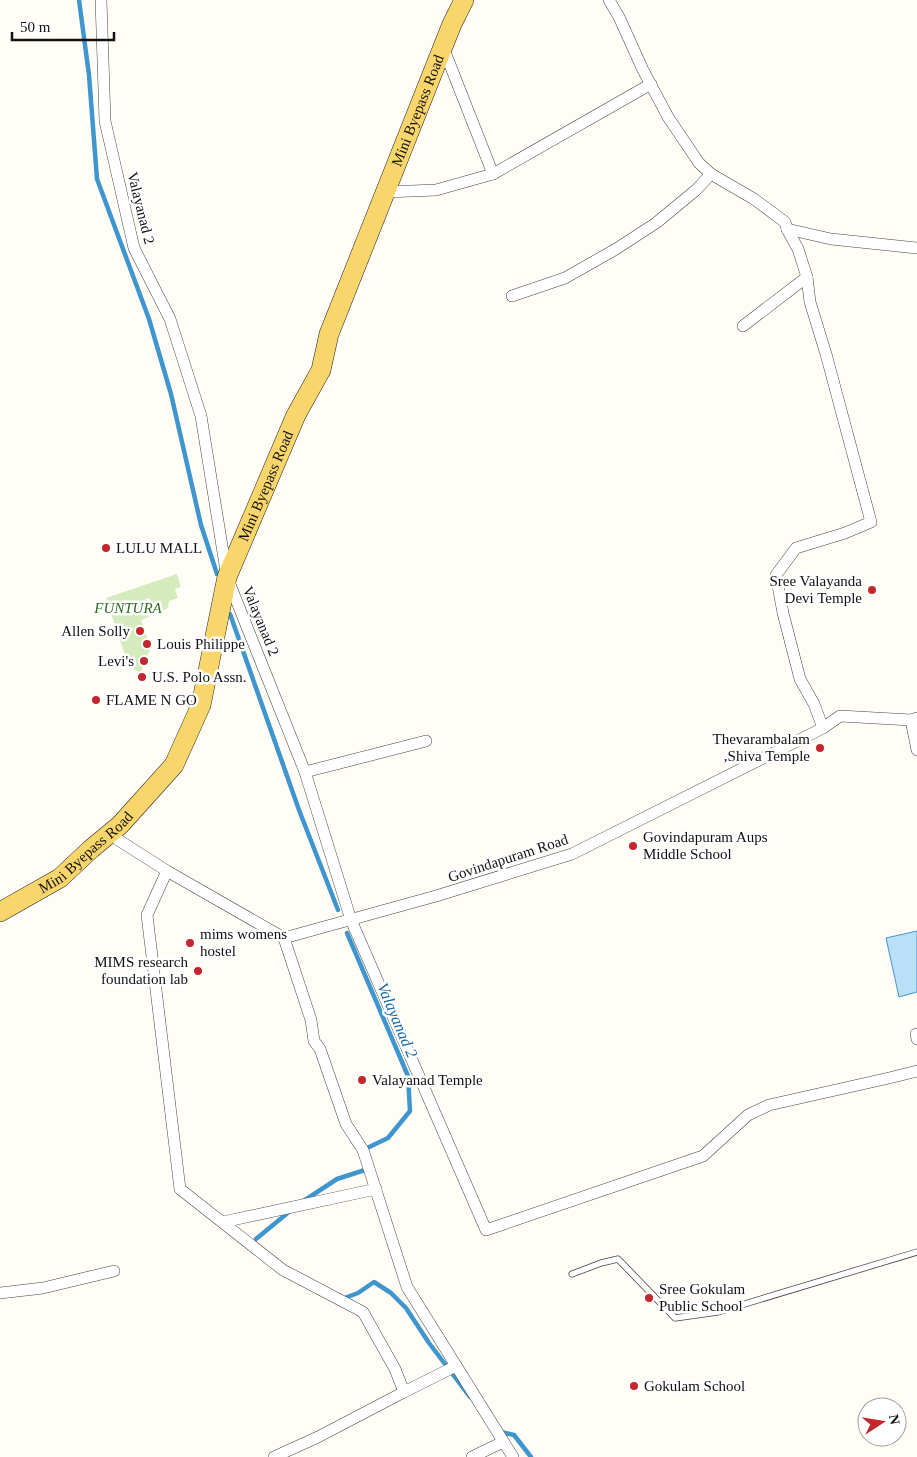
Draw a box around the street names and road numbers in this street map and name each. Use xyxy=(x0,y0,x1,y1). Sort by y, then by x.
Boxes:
street label: Mini Byepass Road xyxy=(388,52,447,169)
street label: Valayanad 2 xyxy=(124,170,158,246)
street label: Mini Byepass Road xyxy=(235,428,296,544)
street label: Valayanad 2 xyxy=(240,584,282,658)
street label: Mini Byepass Road xyxy=(36,808,136,896)
street label: Govindapuram Road xyxy=(446,831,571,885)

